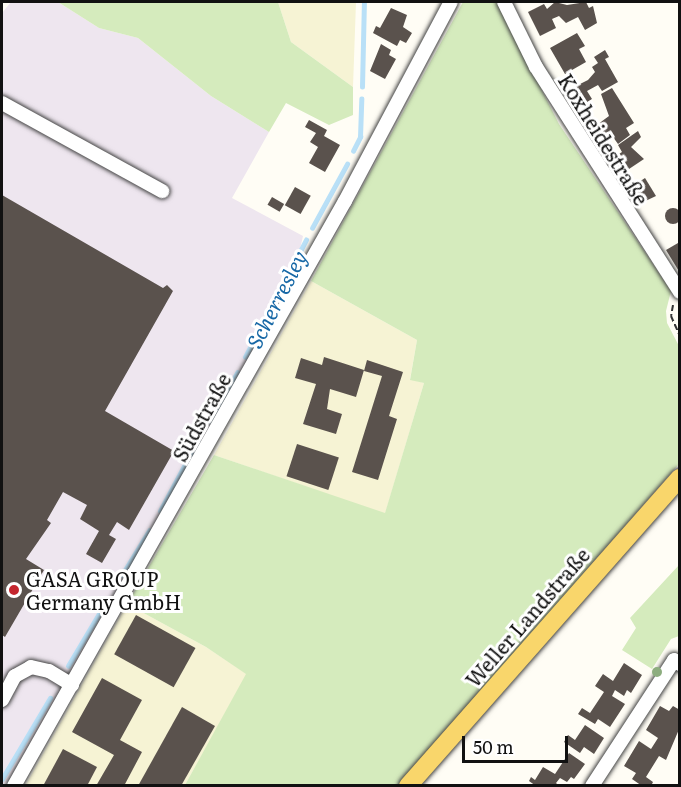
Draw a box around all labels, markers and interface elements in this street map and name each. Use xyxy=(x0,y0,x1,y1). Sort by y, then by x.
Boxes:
street label: Koxheidestraße xyxy=(554,69,654,209)
water label: Scherresley xyxy=(241,246,311,352)
street label: Südstraße xyxy=(167,369,235,465)
street label: Weller Landstraße xyxy=(460,543,594,691)
place label: GASA GROUP Germany GmbH xyxy=(26,566,181,613)
marker: GASA GROUP Germany GmbH xyxy=(7,583,21,597)
scale bar xyxy=(465,724,572,762)
text: 50 m xyxy=(473,733,514,760)

